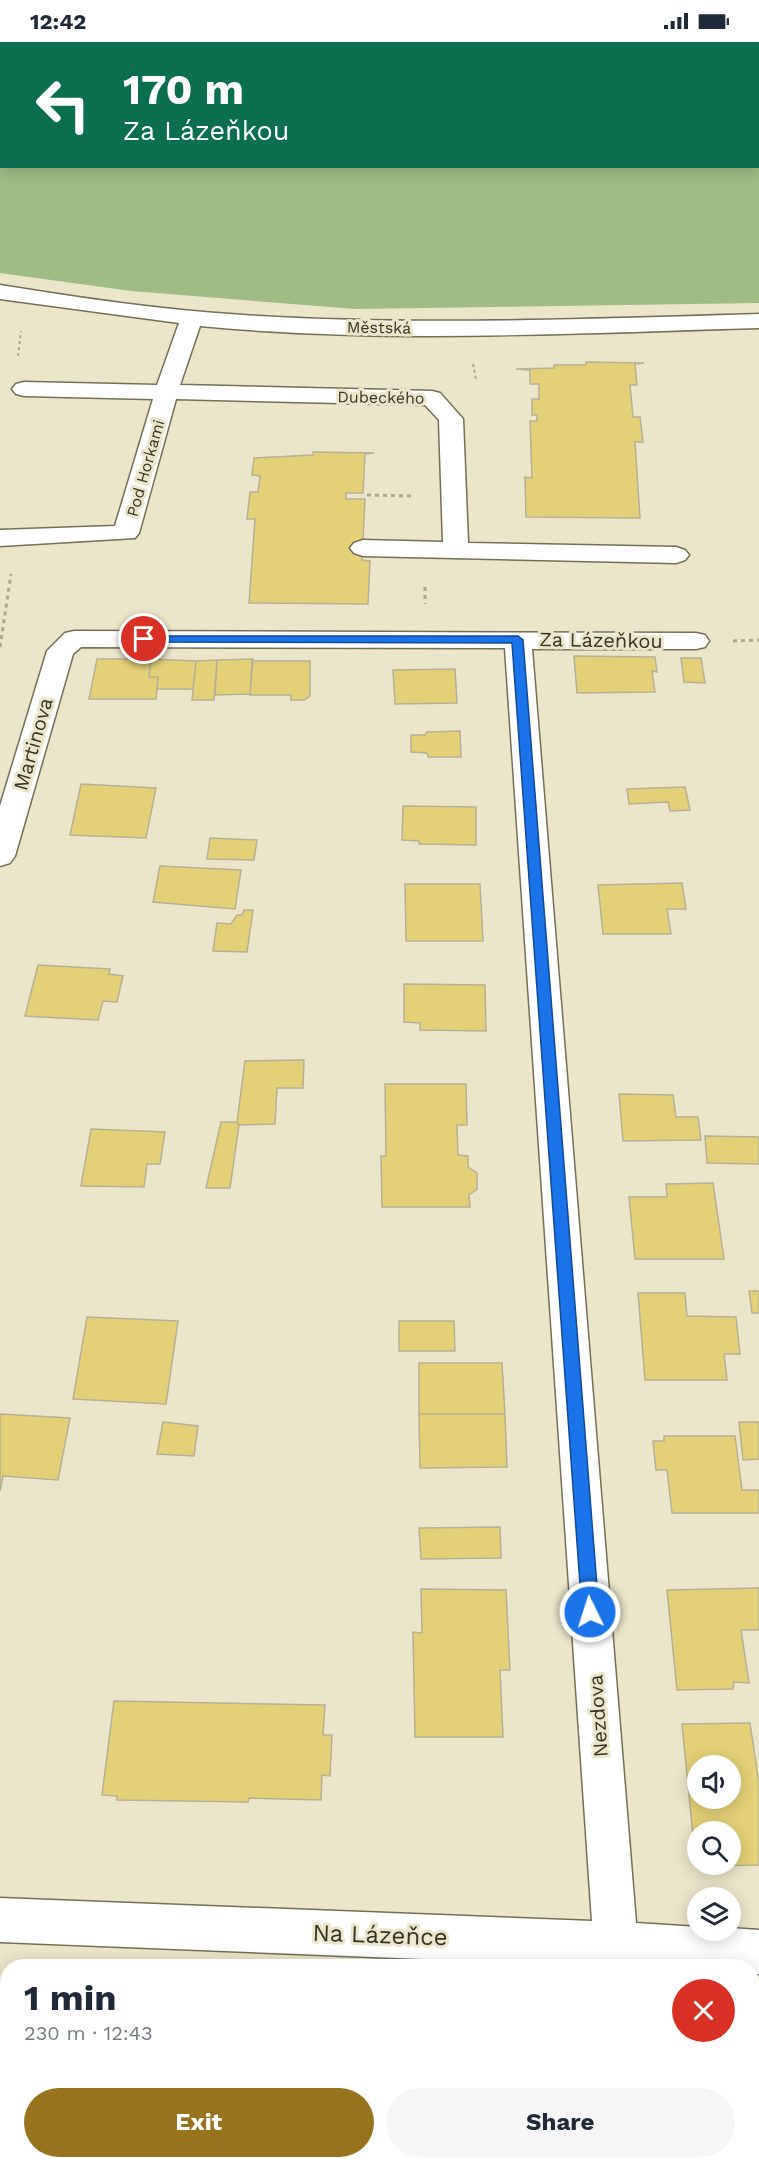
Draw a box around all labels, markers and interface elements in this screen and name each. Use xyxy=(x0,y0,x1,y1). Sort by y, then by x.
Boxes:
text: 12:42 xyxy=(30,9,86,34)
text: 170 m xyxy=(123,65,244,114)
icon: left xyxy=(24,66,102,144)
text: Za Lázeňkou xyxy=(123,115,289,147)
street label: Městská xyxy=(347,317,411,338)
street label: Dubeckého xyxy=(337,387,425,408)
street label: Pod Horkami xyxy=(123,417,168,519)
pin xyxy=(118,613,169,664)
icon: arrive xyxy=(127,622,160,655)
street label: Za Lázeňkou xyxy=(539,627,663,653)
street label: Martinova xyxy=(8,695,58,793)
position arrow xyxy=(558,1580,622,1644)
street label: Nezdova xyxy=(583,1674,613,1758)
map controls xyxy=(687,1755,741,1941)
button: sound xyxy=(687,1755,741,1809)
button: search xyxy=(687,1821,741,1875)
button: layers xyxy=(687,1887,741,1941)
street label: Na Lázeňce xyxy=(312,1919,448,1951)
text: 1 min xyxy=(24,1977,116,2019)
button: close xyxy=(672,1979,735,2042)
text: 230 m · 12:43 xyxy=(24,2021,153,2045)
button: Exit xyxy=(24,2088,374,2157)
button: Share xyxy=(386,2088,735,2157)

